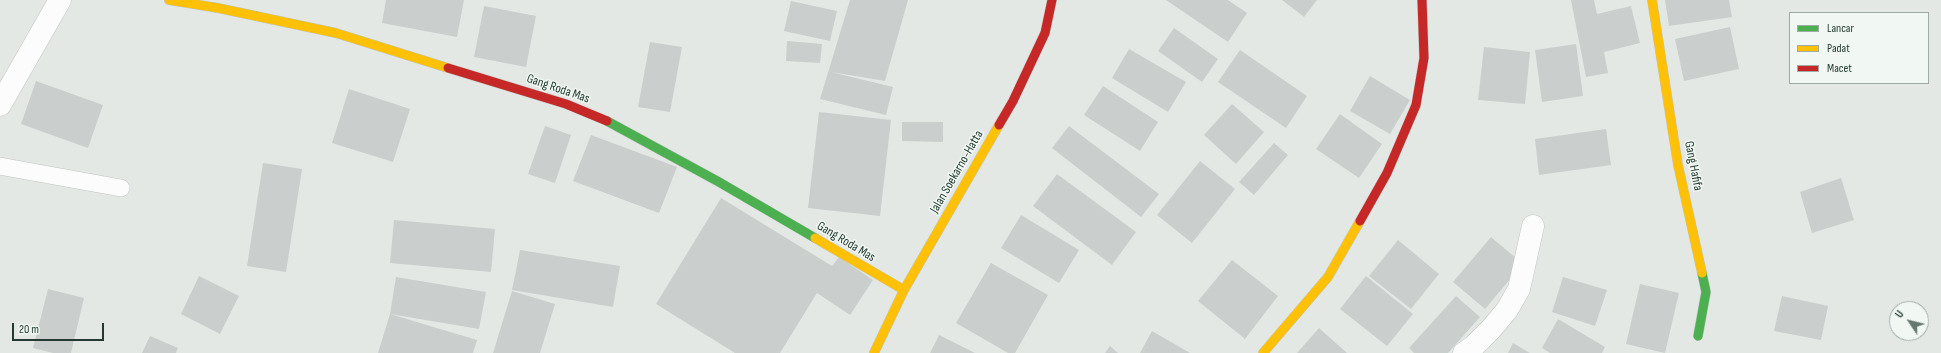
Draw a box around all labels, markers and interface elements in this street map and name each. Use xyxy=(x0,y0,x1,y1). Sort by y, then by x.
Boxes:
legend xyxy=(1789,12,1929,84)
text: Lancar xyxy=(1827,21,1854,36)
text: Padat xyxy=(1827,41,1850,56)
text: Macet xyxy=(1827,61,1852,76)
street label: Gang Roda Mas xyxy=(525,71,591,107)
street label: Jalan Soekarno-Hatta xyxy=(927,128,987,216)
street label: Gang Hafifa xyxy=(1681,140,1705,192)
street label: Gang Roda Mas xyxy=(814,218,878,266)
north arrow xyxy=(1889,301,1929,341)
text: U xyxy=(1893,308,1907,320)
scale bar xyxy=(14,315,106,341)
text: 20 m xyxy=(19,322,39,337)

